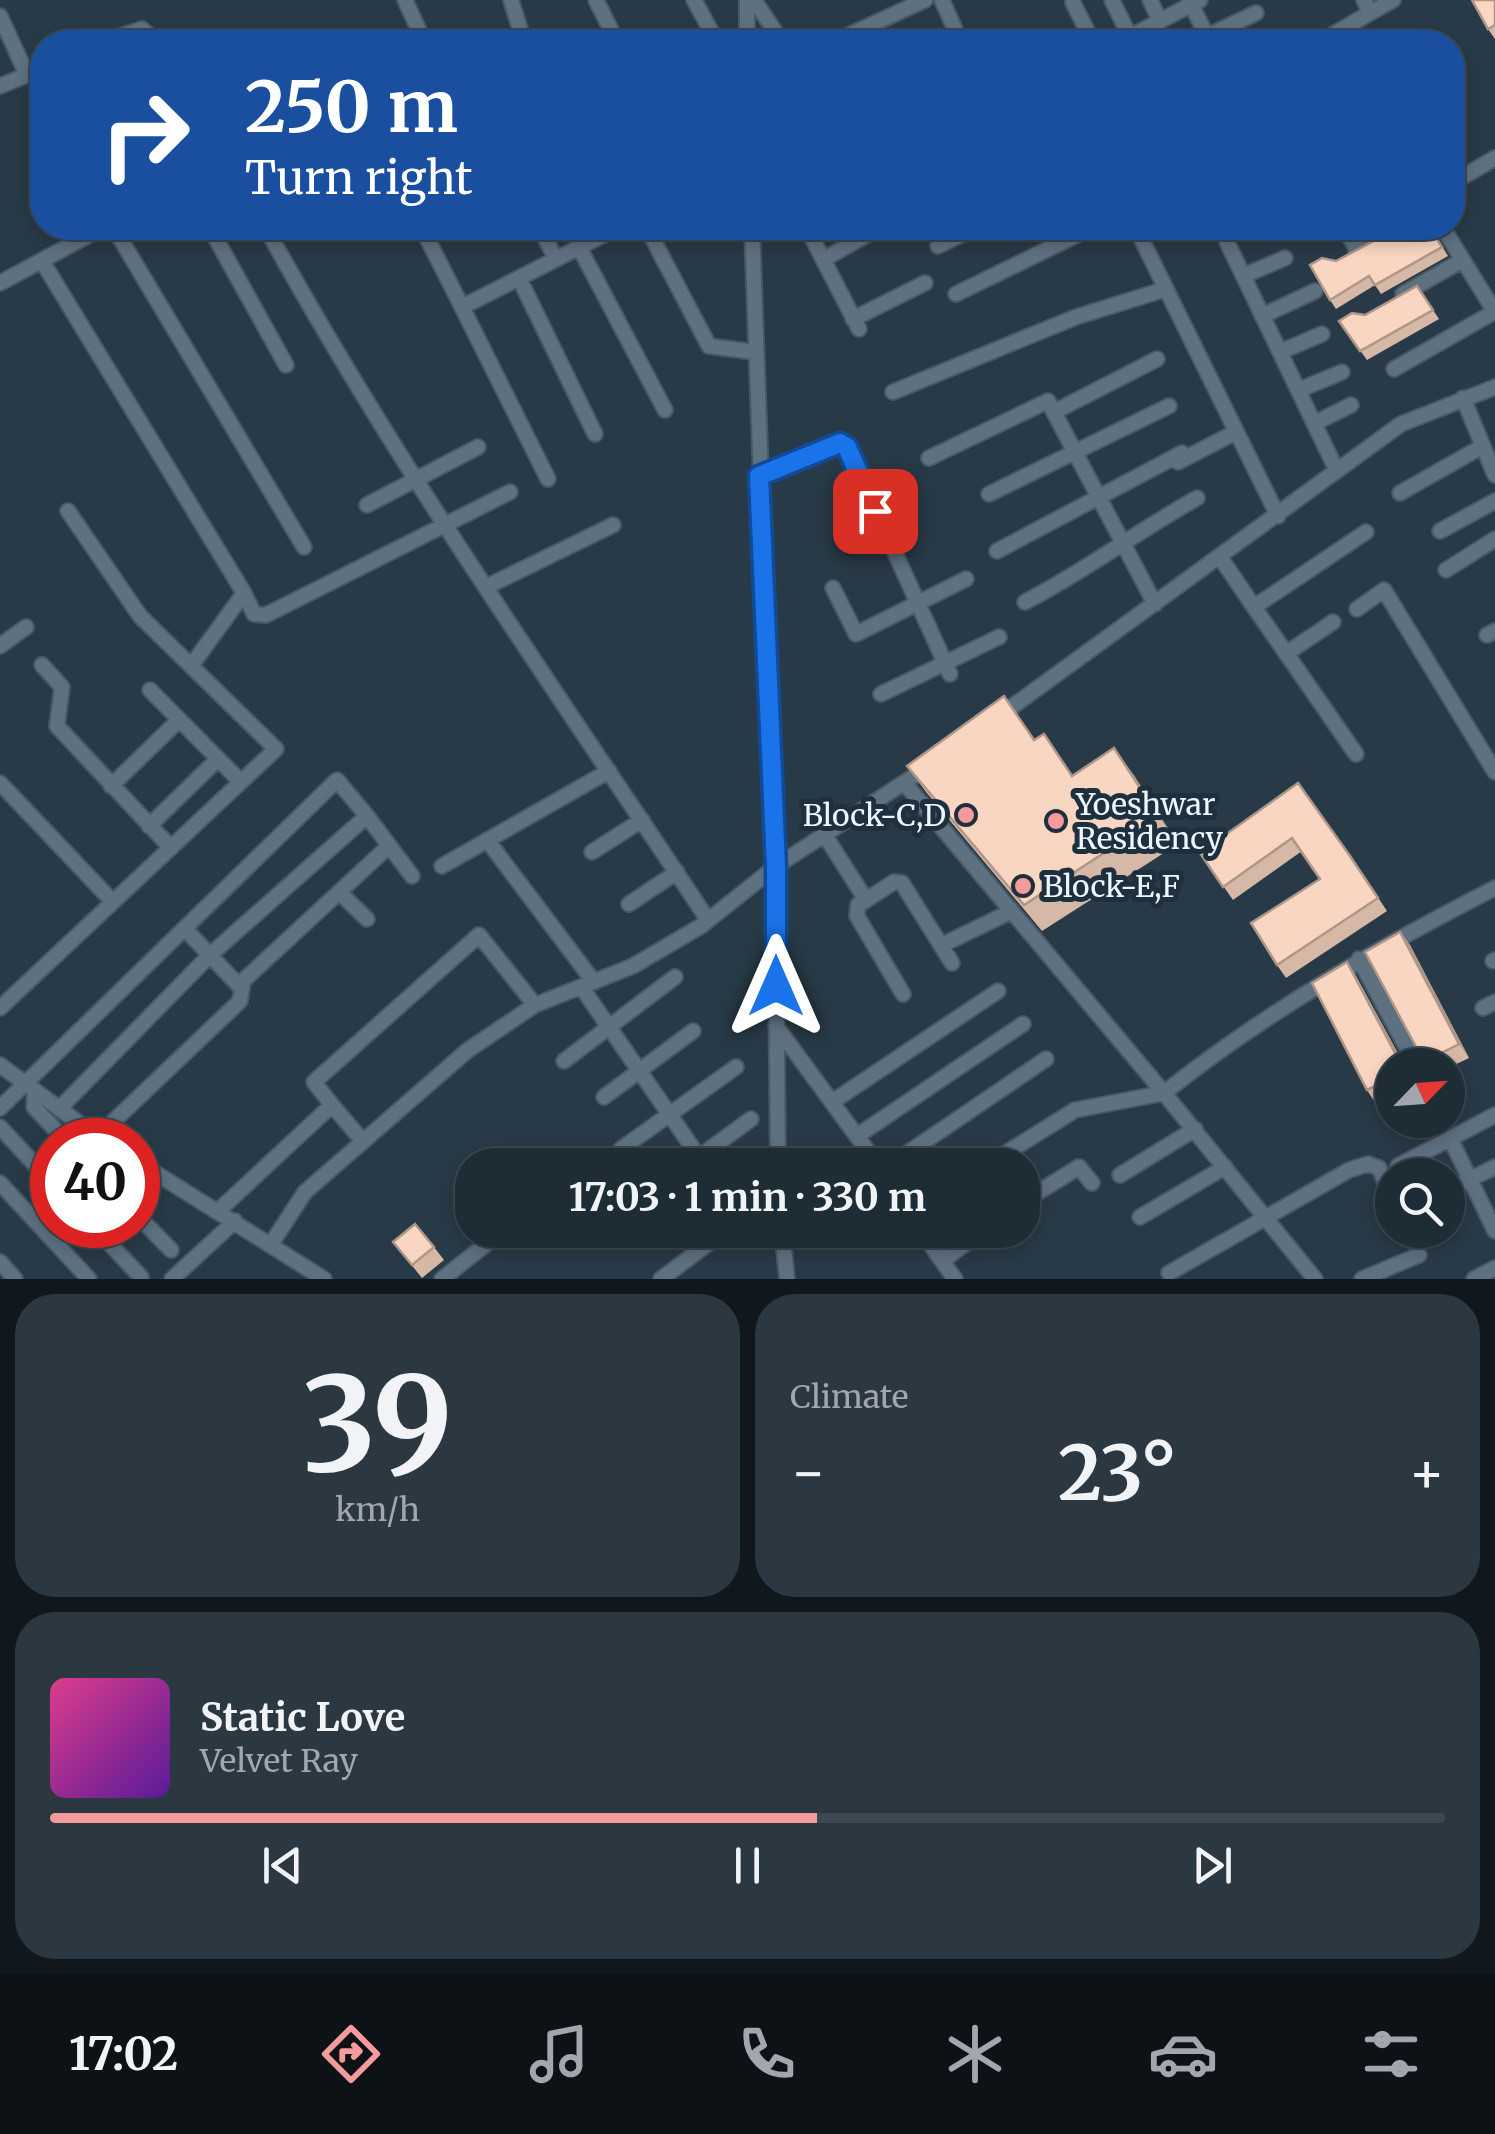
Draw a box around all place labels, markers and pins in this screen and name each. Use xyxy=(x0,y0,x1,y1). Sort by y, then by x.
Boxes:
pin xyxy=(833,469,918,554)
place label: Yoeshwar Residency xyxy=(1075,785,1224,857)
place label: Block-C,D xyxy=(803,796,946,834)
marker: Block-C,D xyxy=(955,804,977,826)
marker: Yoeshwar Residency xyxy=(1045,810,1067,832)
place label: Block-E,F xyxy=(1043,867,1180,905)
marker: Block-E,F xyxy=(1012,875,1034,897)

